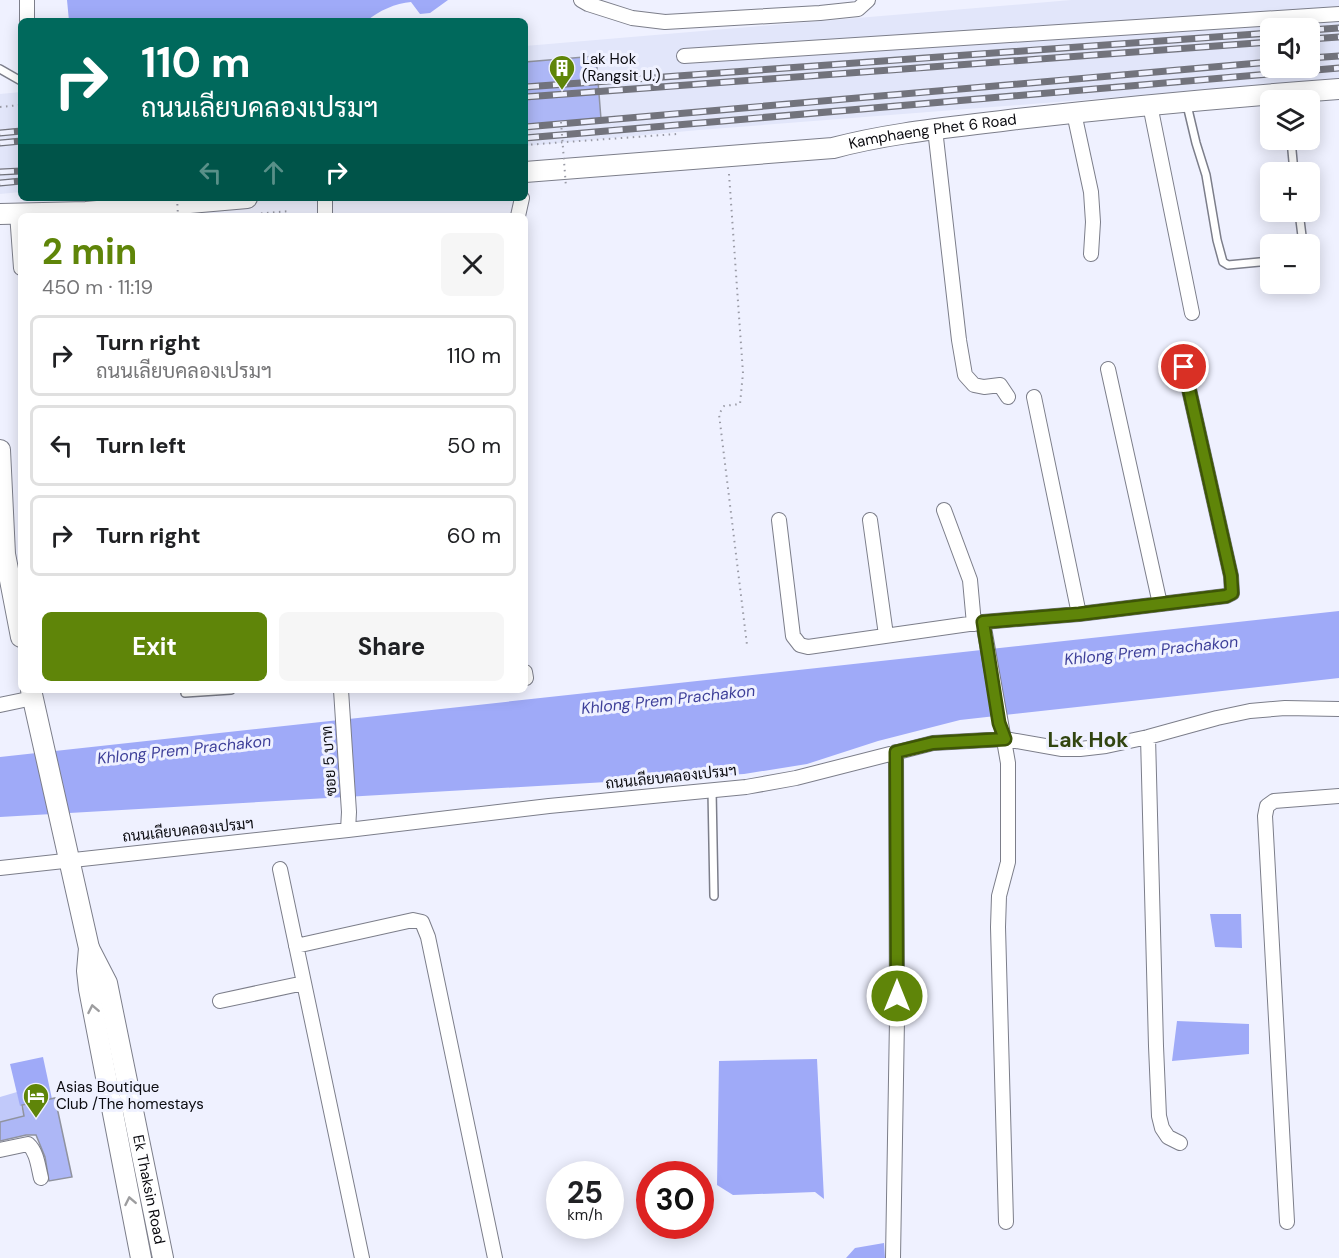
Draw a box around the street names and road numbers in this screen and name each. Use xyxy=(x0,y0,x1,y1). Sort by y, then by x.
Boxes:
street label: Kamphaeng Phet 6 Road xyxy=(847,109,1018,154)
street label: ซอย 5 บาท xyxy=(317,725,341,797)
street label: ถนนเลียบคลองเปรมฯ xyxy=(604,760,738,794)
street label: ถนนเลียบคลองเปรมฯ xyxy=(121,813,255,847)
street label: Ek Thaksin Road xyxy=(128,1133,170,1246)

